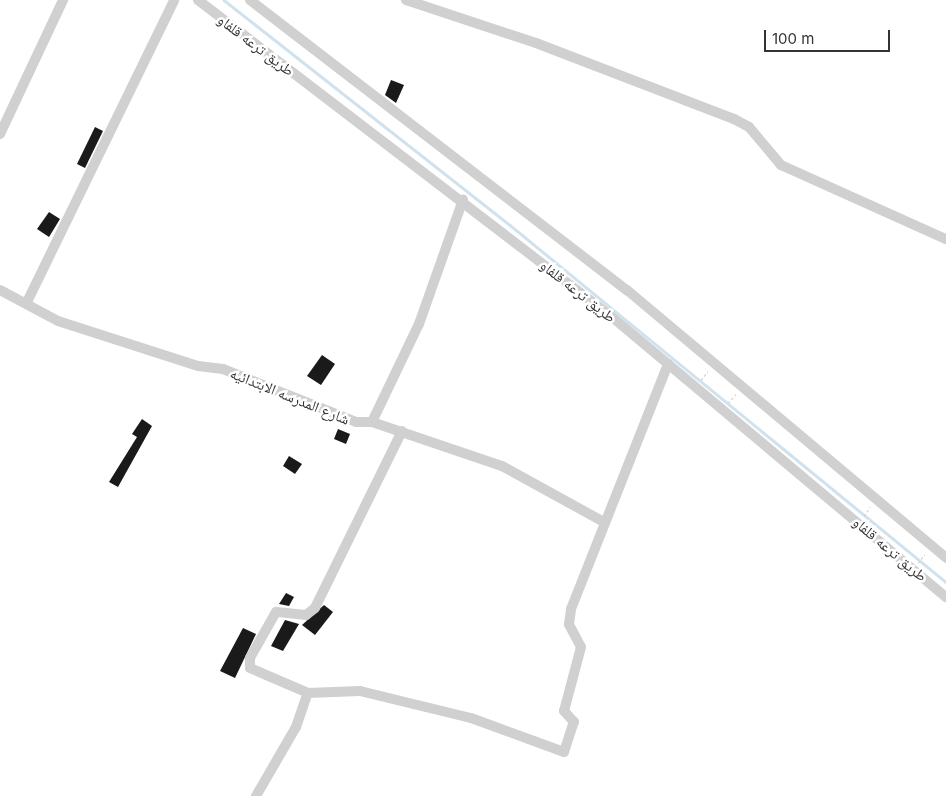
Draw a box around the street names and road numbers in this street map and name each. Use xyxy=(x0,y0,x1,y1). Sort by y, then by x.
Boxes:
street label: طريق ترعه قلفاو xyxy=(214,10,298,80)
street label: طريق ترعه قلفاو xyxy=(536,256,620,326)
street label: شارع المدرسه الابتدائيه xyxy=(228,364,352,428)
street label: طريق ترعه قلفاو xyxy=(849,513,931,585)

